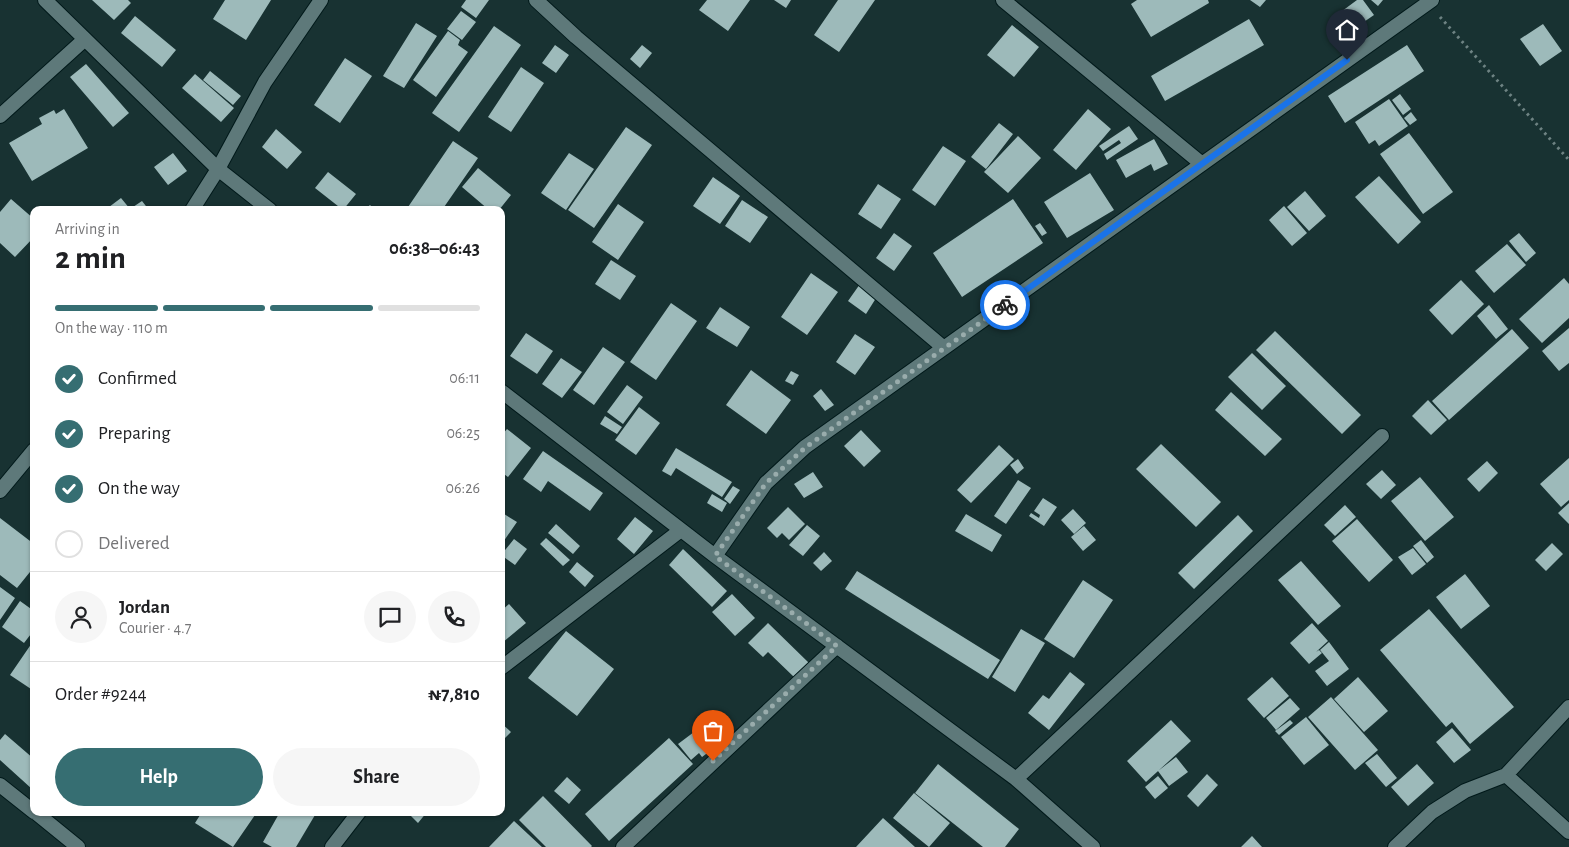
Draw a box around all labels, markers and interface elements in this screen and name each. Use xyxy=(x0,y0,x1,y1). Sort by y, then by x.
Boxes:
pin xyxy=(1326,9,1368,60)
icon: home xyxy=(1333,16,1361,44)
text: Arriving in xyxy=(55,221,120,237)
text: 06:38–06:43 xyxy=(389,239,480,258)
text: 2 min xyxy=(55,242,126,274)
courier xyxy=(980,280,1030,330)
icon: bike xyxy=(991,291,1019,319)
text: On the way · 110 m xyxy=(55,320,168,336)
icon: check xyxy=(55,365,83,393)
text: Confirmed xyxy=(98,369,177,388)
text: 06:11 xyxy=(449,370,480,386)
icon: check xyxy=(55,420,83,448)
text: Preparing xyxy=(98,424,171,443)
text: 06:25 xyxy=(446,425,480,441)
icon: check xyxy=(55,475,83,503)
text: On the way xyxy=(98,479,180,498)
text: 06:26 xyxy=(446,480,480,496)
text: Delivered xyxy=(98,534,170,553)
button: person xyxy=(55,591,107,643)
button: chat xyxy=(364,591,416,643)
button: phone xyxy=(428,591,480,643)
text: Jordan xyxy=(119,598,170,617)
text: Courier · 4.7 xyxy=(119,620,191,636)
text: Order #9244 xyxy=(55,685,147,704)
text: ₦7,810 xyxy=(428,685,480,704)
pin xyxy=(692,710,734,761)
icon: bag xyxy=(699,717,727,745)
button: Help xyxy=(55,748,263,806)
button: Share xyxy=(273,748,480,806)

